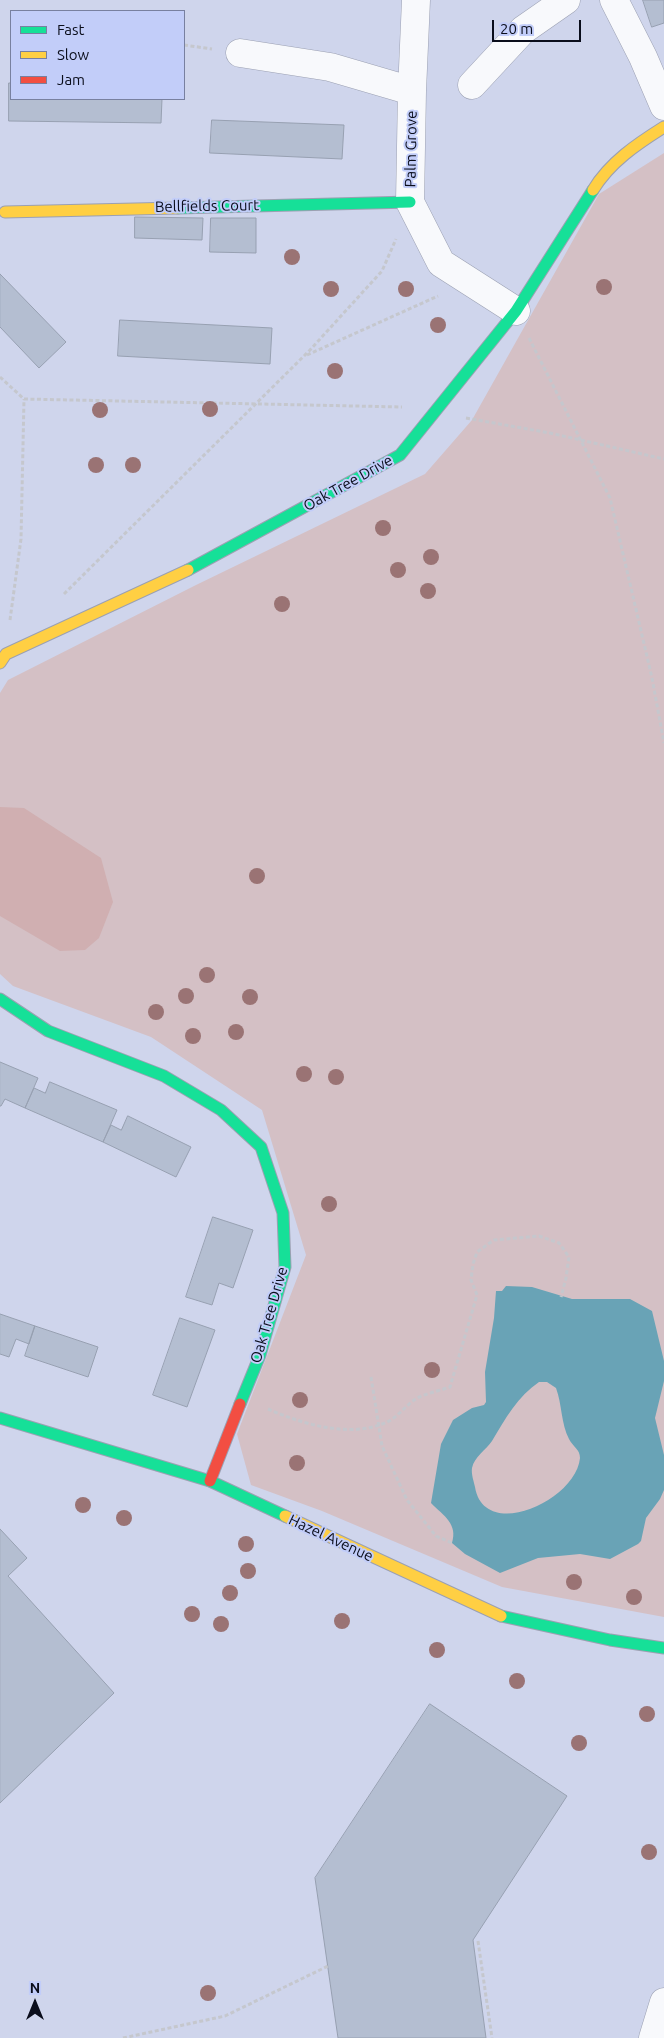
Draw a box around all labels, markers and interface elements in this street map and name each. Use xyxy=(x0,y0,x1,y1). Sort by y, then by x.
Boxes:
legend xyxy=(10,10,185,100)
scale bar xyxy=(494,10,583,42)
text: 20 m xyxy=(500,20,533,37)
text: Fast xyxy=(57,21,84,38)
text: Slow xyxy=(57,46,89,63)
text: Jam xyxy=(57,71,85,88)
street label: Palm Grove xyxy=(401,110,421,188)
street label: Bellfields Court xyxy=(155,196,259,216)
street label: Oak Tree Drive xyxy=(300,451,396,515)
street label: Oak Tree Drive xyxy=(247,1265,291,1365)
street label: Hazel Avenue xyxy=(286,1511,376,1565)
north arrow xyxy=(10,1978,60,2028)
text: N xyxy=(30,1980,40,1996)

